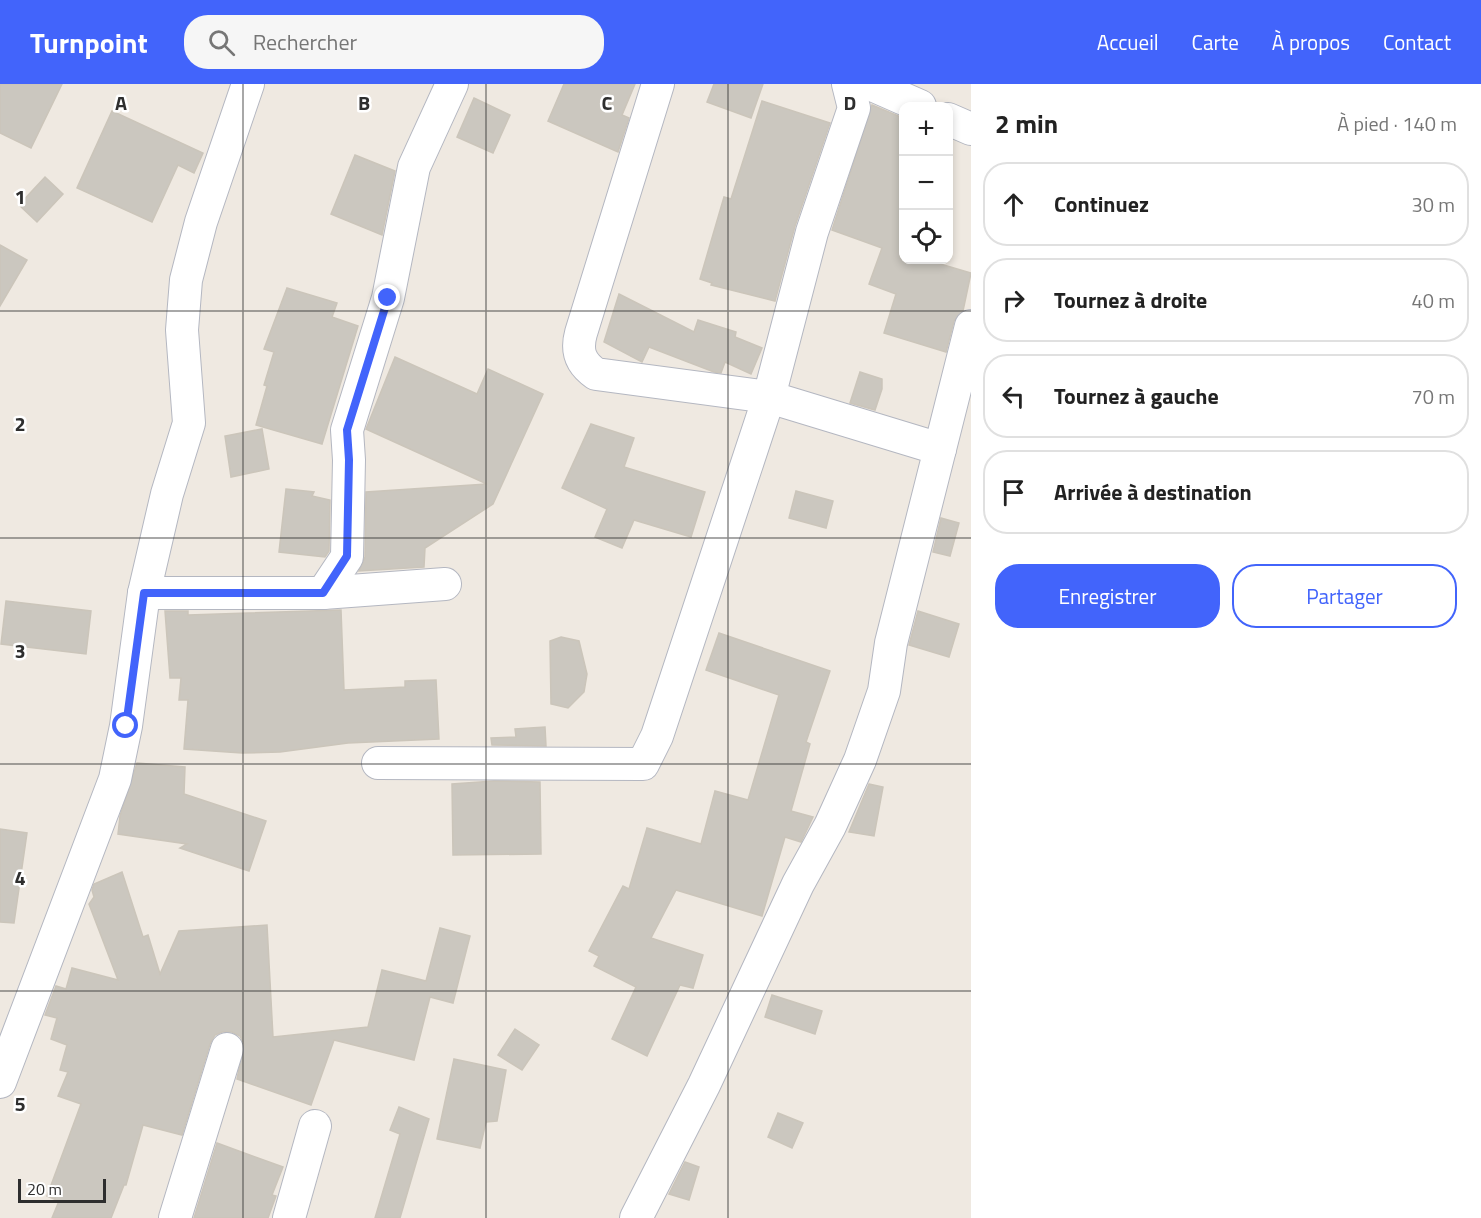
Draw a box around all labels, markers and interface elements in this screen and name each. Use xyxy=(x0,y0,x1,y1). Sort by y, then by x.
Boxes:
search box xyxy=(184,15,604,69)
text: Turnpoint xyxy=(30,21,148,64)
text: Rechercher xyxy=(253,25,357,59)
icon: search xyxy=(205,26,238,59)
text: Accueil xyxy=(1097,26,1159,58)
text: Carte xyxy=(1192,26,1239,58)
text: À propos xyxy=(1272,26,1350,58)
text: Contact xyxy=(1383,26,1451,58)
text: A xyxy=(115,87,127,118)
text: B xyxy=(358,87,370,118)
text: C xyxy=(602,87,613,118)
text: D xyxy=(844,87,856,118)
map controls xyxy=(899,102,953,264)
button: + xyxy=(899,102,953,156)
text: 2 min xyxy=(995,104,1058,143)
text: À pied · 140 m xyxy=(1337,108,1457,139)
button: − xyxy=(899,156,953,210)
text: 1 xyxy=(14,181,26,212)
text: Continuez xyxy=(1054,187,1149,221)
icon: ahead xyxy=(997,188,1030,221)
text: 30 m xyxy=(1411,189,1455,220)
button: locate xyxy=(899,210,953,264)
text: Tournez à droite xyxy=(1054,283,1207,317)
route end xyxy=(374,284,400,310)
icon: right xyxy=(997,284,1030,317)
text: 40 m xyxy=(1411,285,1455,316)
text: Tournez à gauche xyxy=(1054,379,1219,413)
icon: left xyxy=(997,380,1030,413)
text: 70 m xyxy=(1411,381,1455,412)
text: 2 xyxy=(14,408,26,439)
text: Arrivée à destination xyxy=(1054,475,1252,509)
icon: arrive xyxy=(997,476,1030,509)
button: Enregistrer xyxy=(995,564,1220,628)
button: Partager xyxy=(1232,564,1457,628)
text: 3 xyxy=(14,635,26,666)
route start xyxy=(112,712,138,738)
text: 4 xyxy=(14,862,26,893)
text: 5 xyxy=(14,1088,26,1119)
scale bar xyxy=(18,1176,106,1204)
text: 20 m xyxy=(27,1177,62,1201)

